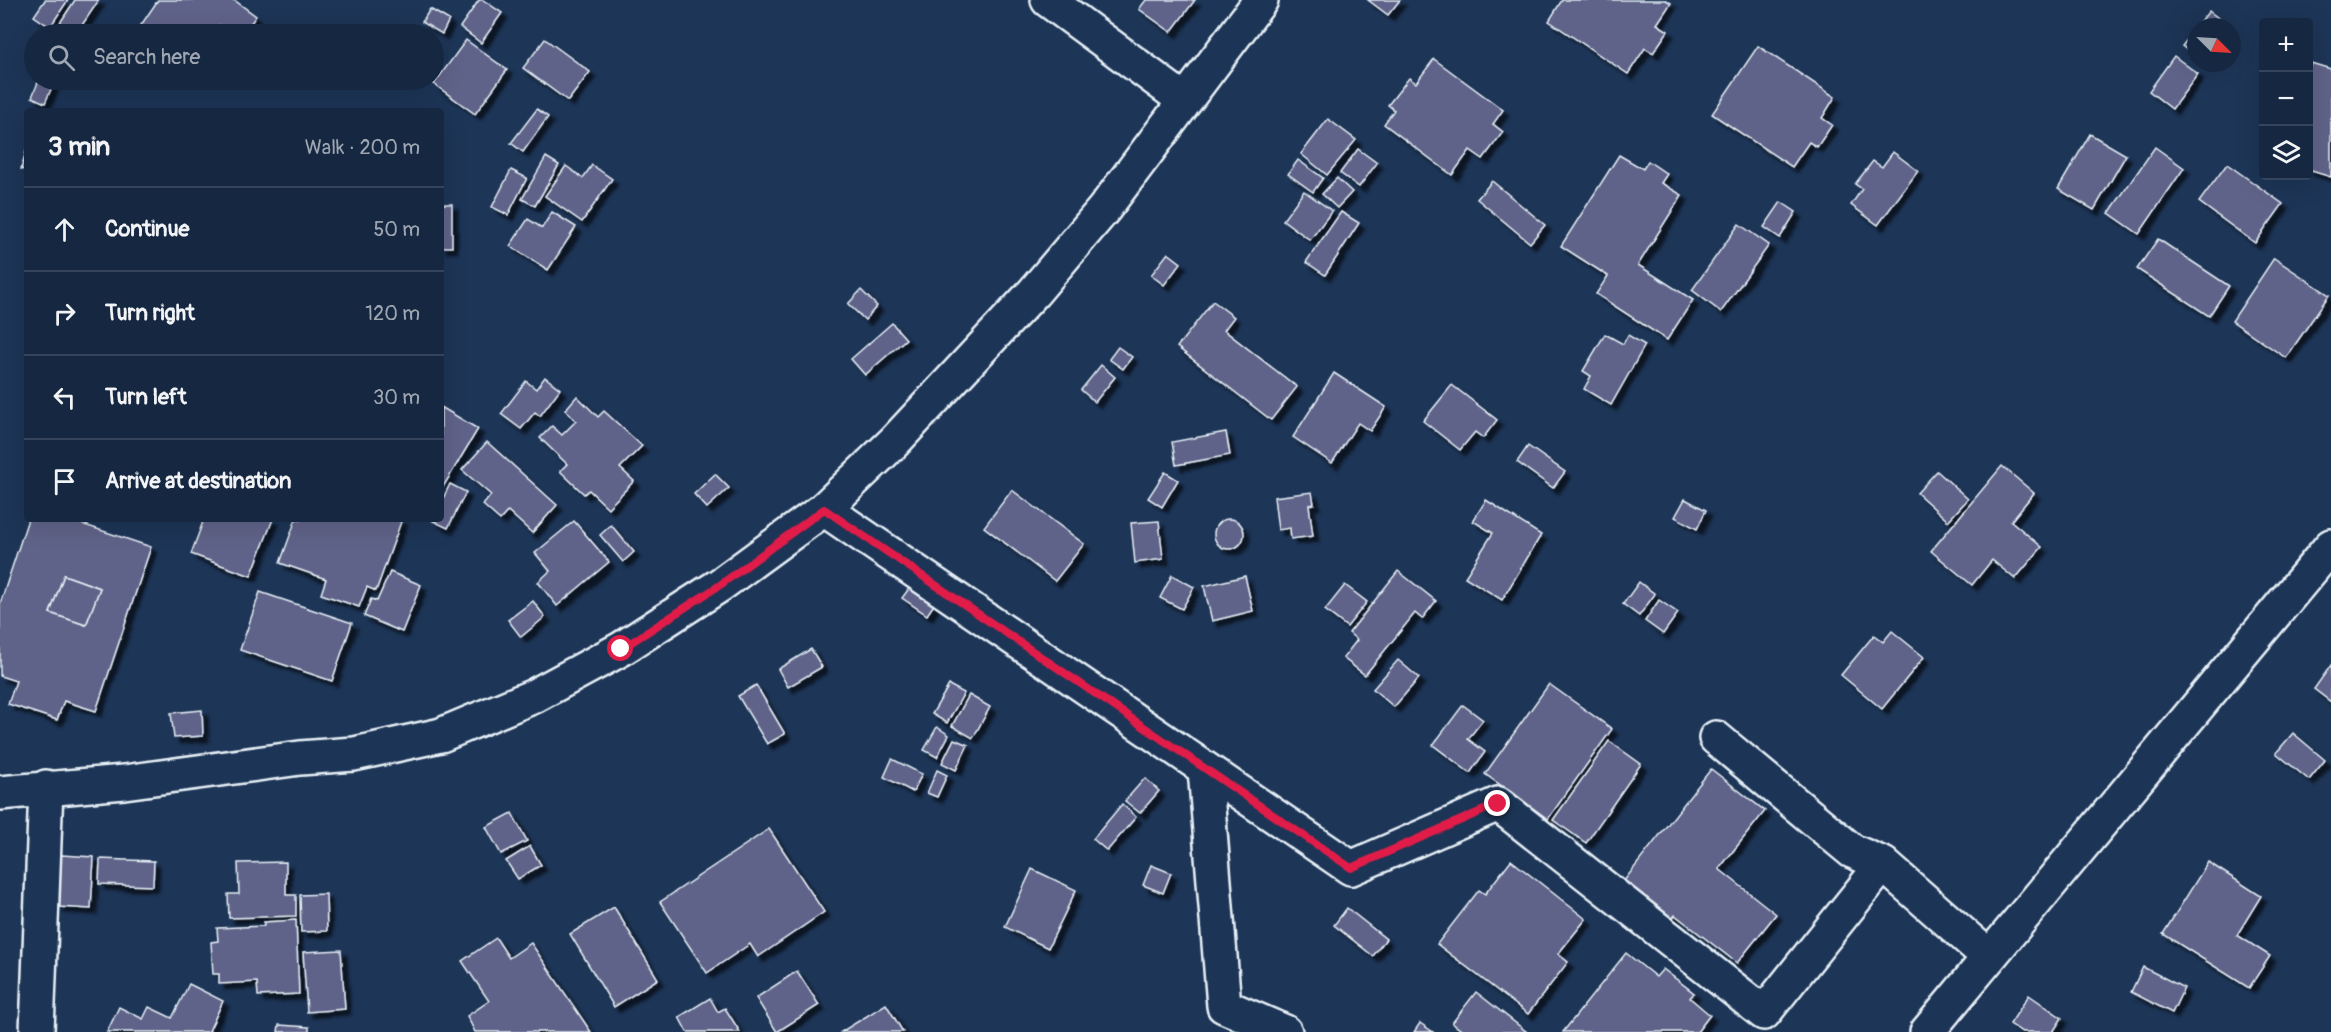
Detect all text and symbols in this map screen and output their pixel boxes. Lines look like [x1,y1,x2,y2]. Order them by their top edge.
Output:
north arrow [2187,18,2241,72]
map controls [2259,18,2313,180]
button: + [2259,18,2313,72]
search box [24,24,444,90]
icon: search [45,41,78,74]
text: Search here [93,43,200,71]
button: − [2259,72,2313,126]
button: layers [2259,126,2313,180]
text: 3 min [48,131,110,163]
text: Walk · 200 m [305,135,420,160]
icon: ahead [48,213,81,246]
text: Continue [105,215,189,243]
text: 50 m [373,217,420,242]
icon: right [48,297,81,330]
text: Turn right [105,299,195,327]
text: 120 m [365,301,420,326]
icon: left [48,381,81,414]
text: Turn left [105,383,187,411]
text: 30 m [373,385,420,410]
icon: arrive [48,465,81,498]
text: Arrive at destination [105,467,291,495]
route start [607,635,633,661]
route end [1484,790,1510,816]

